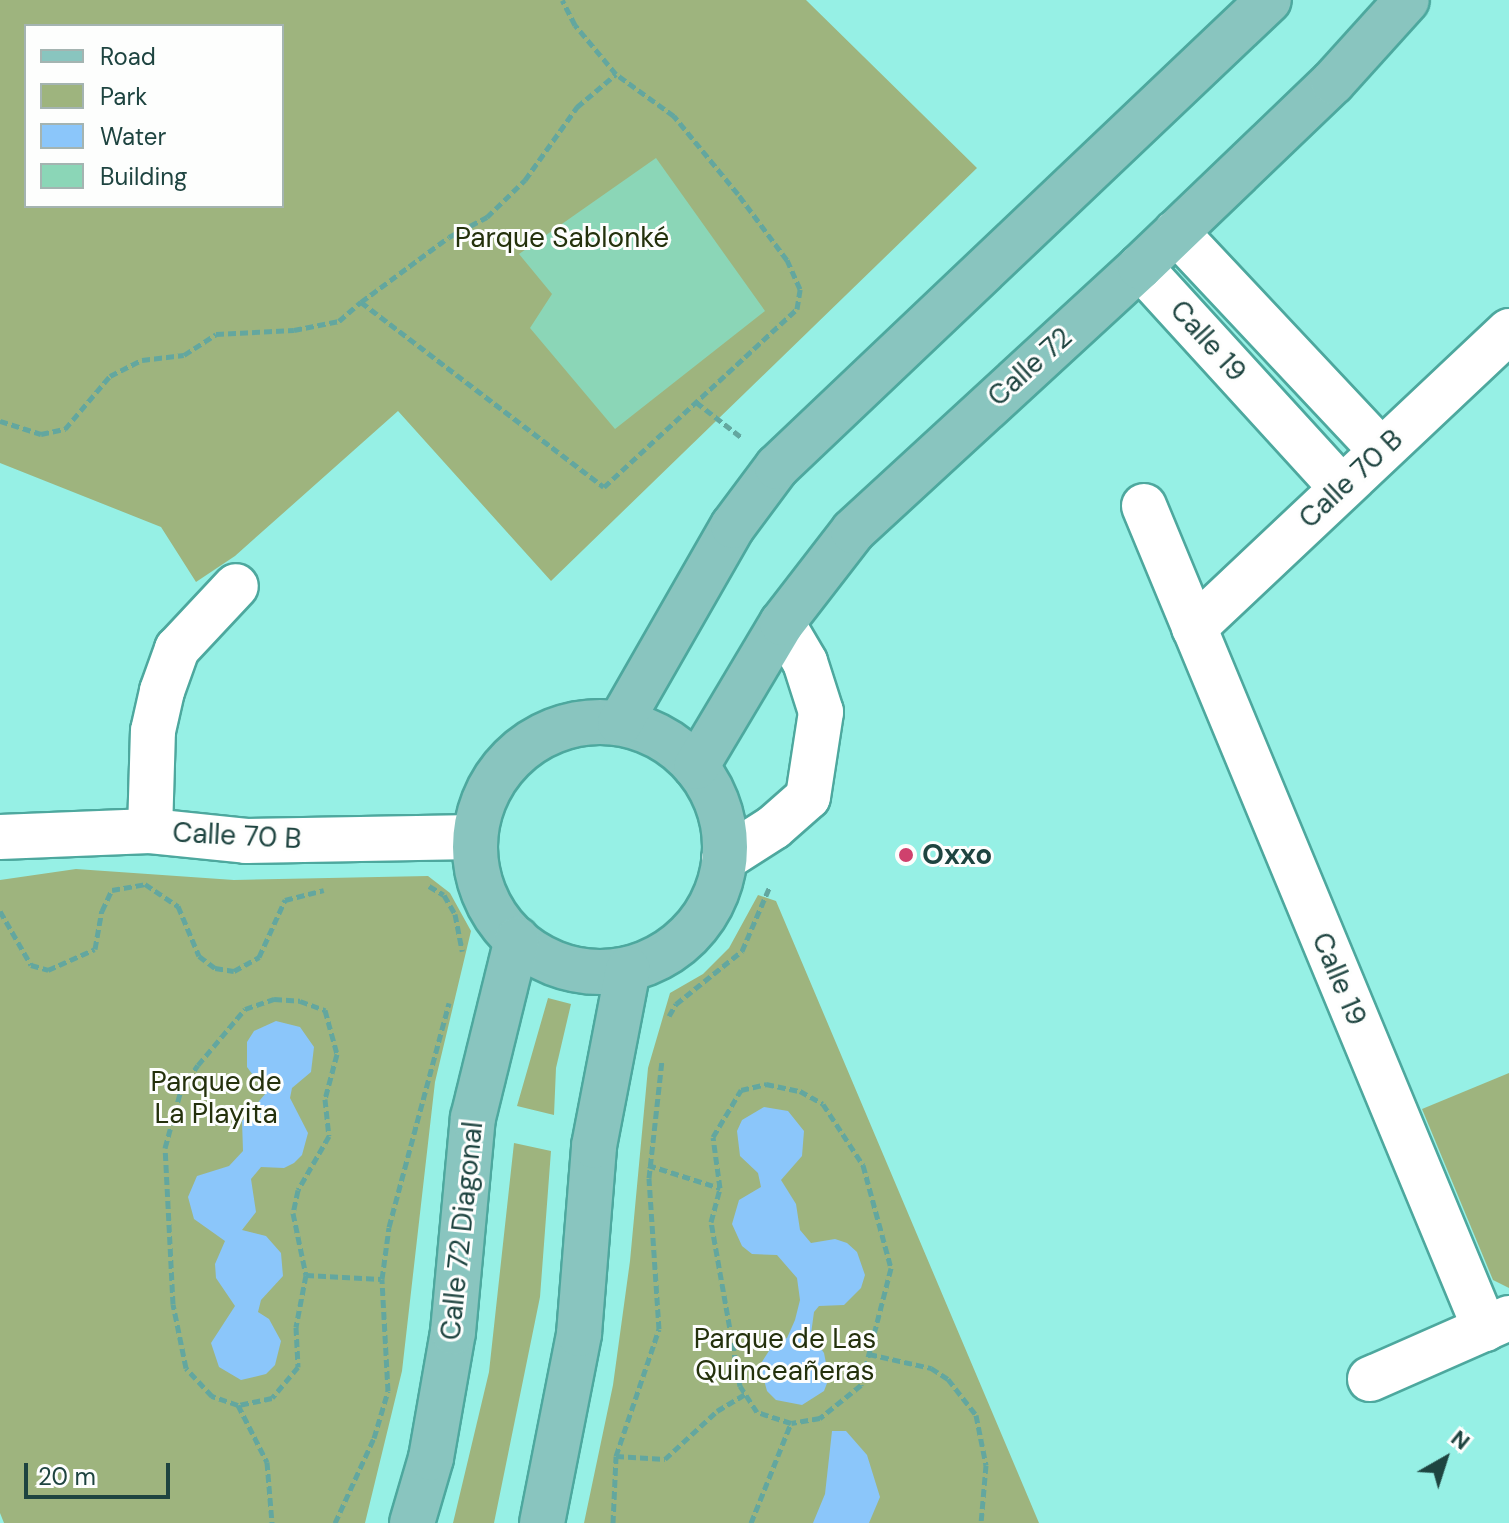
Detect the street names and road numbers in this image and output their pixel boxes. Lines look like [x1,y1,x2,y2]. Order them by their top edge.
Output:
street label: Calle 19 [1163,294,1253,388]
street label: Calle 72 [981,321,1079,413]
street label: Calle 70 B [1292,423,1410,535]
street label: Calle 70 B [172,816,302,856]
street label: Calle 19 [1304,928,1374,1030]
street label: Calle 72 Diagonal [434,1120,490,1342]

